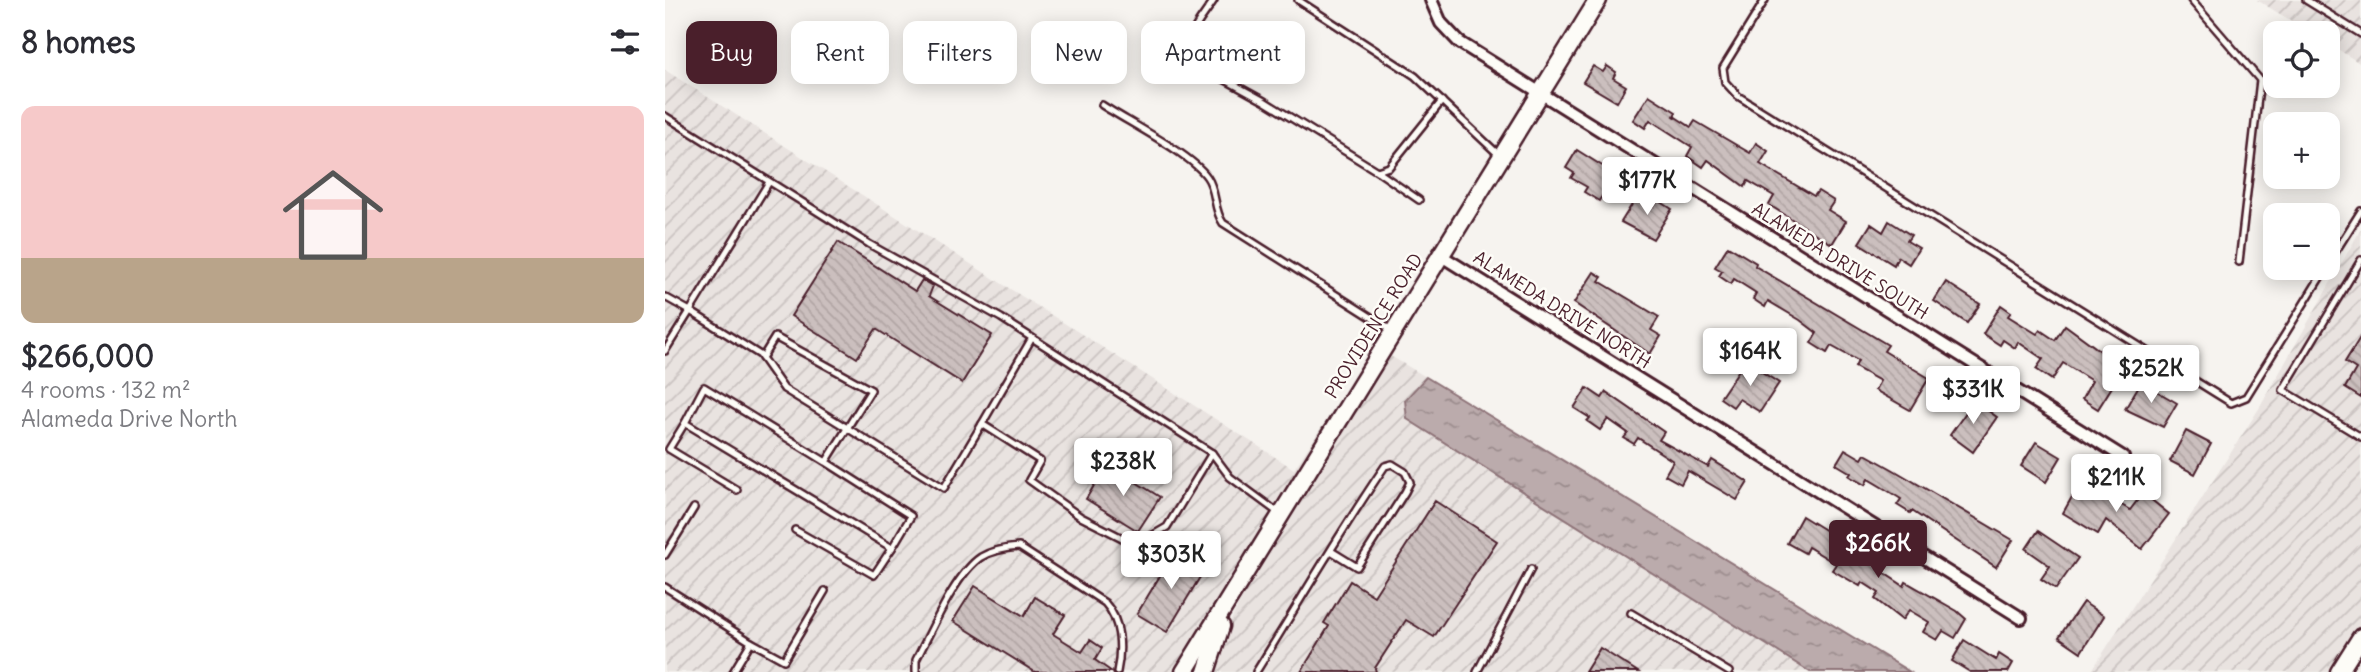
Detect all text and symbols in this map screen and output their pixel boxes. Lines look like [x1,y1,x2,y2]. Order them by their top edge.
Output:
chip: Buy [686,21,777,84]
chip: Rent [791,21,889,84]
chip: Filters [903,21,1017,84]
chip: New [1031,21,1127,84]
chip: Apartment [1141,21,1305,84]
map controls [2263,21,2340,280]
button: locate [2263,21,2340,98]
text: 8 homes [21,23,136,61]
icon: filters [606,23,644,61]
button: + [2263,112,2340,189]
icon: home [270,152,396,278]
pin: $177K [1598,158,1696,217]
text: $177K [1618,165,1676,194]
street label: ALAMEDA DRIVE SOUTH [1748,197,1933,324]
button: − [2263,203,2340,280]
street label: ALAMEDA DRIVE NORTH [1469,246,1655,374]
street label: PROVIDENCE ROAD [1320,249,1428,403]
pin: $164K [1701,328,1799,388]
text: $164K [1719,336,1781,365]
text: $266,000 [21,337,154,375]
pin: $252K [2102,346,2200,405]
text: $252K [2118,353,2184,382]
pin: $331K [1924,366,2022,426]
text: $331K [1942,374,2004,403]
text: 4 rooms · 132 m² [21,375,191,404]
text: Alameda Drive North [21,404,238,433]
pin: $238K [1074,438,1172,498]
text: $238K [1090,446,1156,475]
pin: $211K [2067,454,2165,514]
text: $211K [2087,462,2145,491]
pin: $266K [1829,520,1927,580]
text: $266K [1845,528,1911,557]
pin: $303K [1122,532,1220,591]
text: $303K [1137,539,1205,568]

